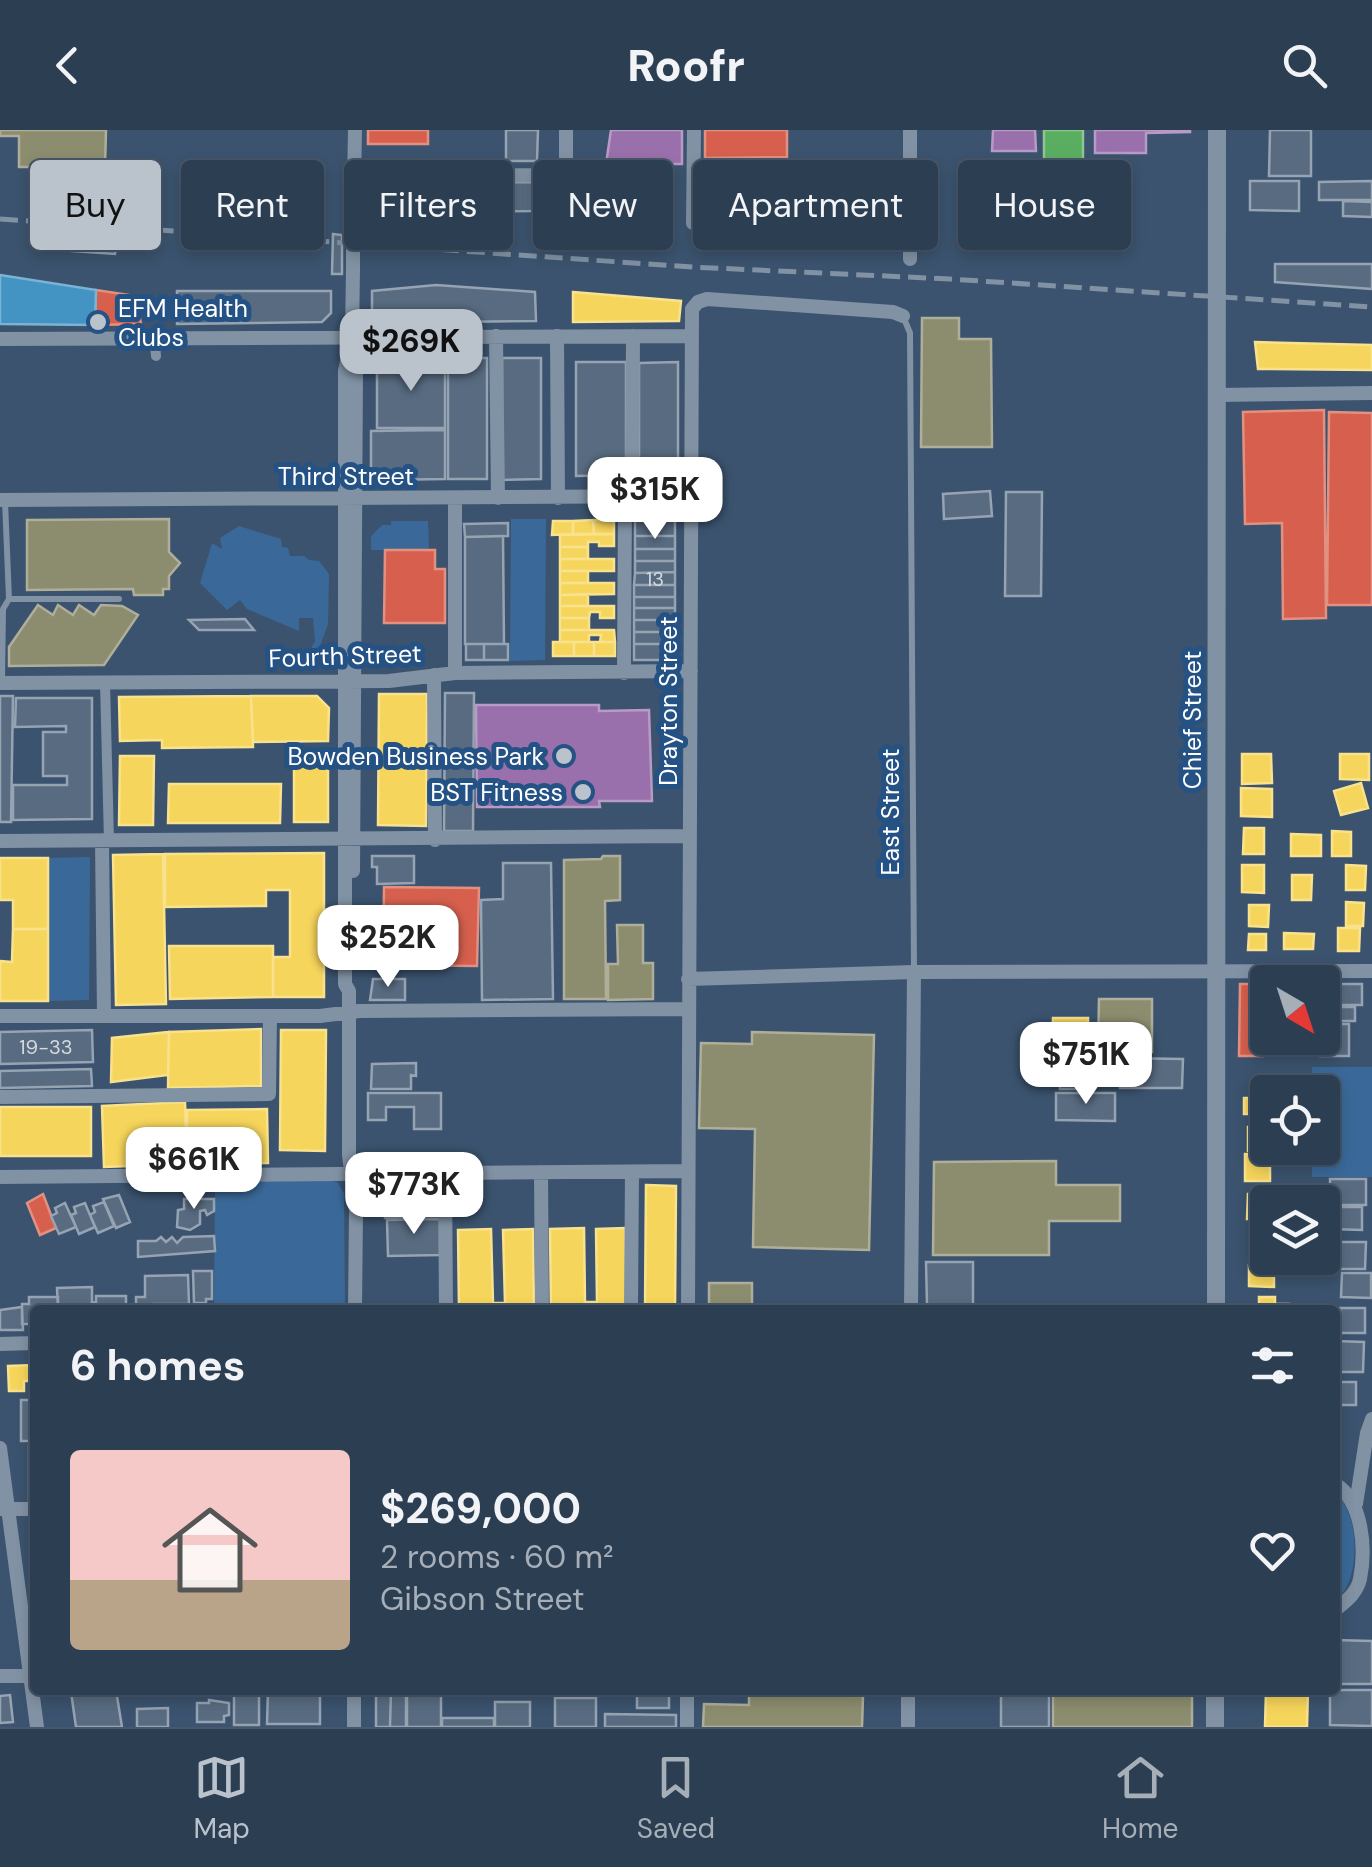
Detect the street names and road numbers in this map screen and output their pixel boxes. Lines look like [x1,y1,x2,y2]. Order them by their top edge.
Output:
street label: Third Street [278,460,414,493]
street label: Drayton Street [652,616,685,786]
street label: Fourth Street [268,637,422,675]
street label: Chief Street [1176,651,1209,789]
street label: East Street [874,748,907,876]

